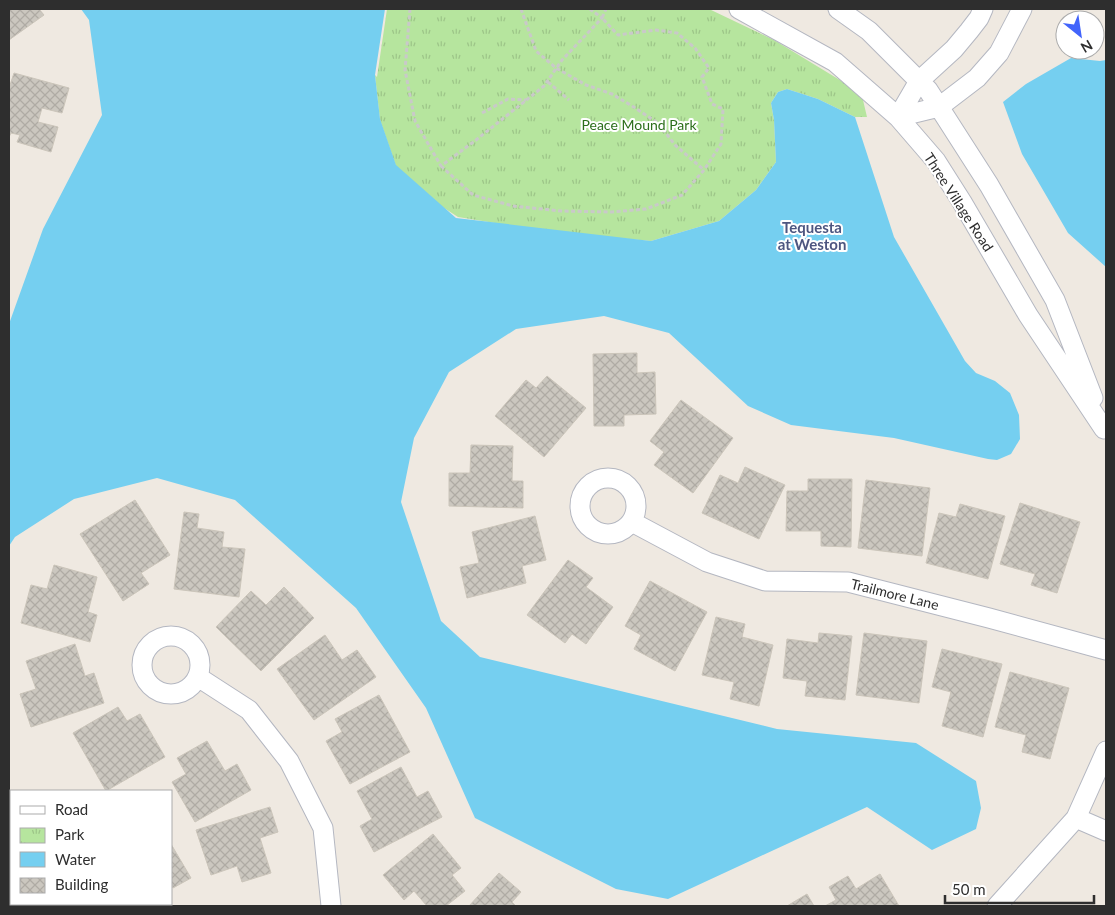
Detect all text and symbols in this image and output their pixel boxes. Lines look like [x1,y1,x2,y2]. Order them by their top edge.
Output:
north arrow [1055,10,1105,60]
text: N [1078,37,1096,57]
park label: Peace Mound Park [581,116,697,133]
street label: Three Village Road [921,149,997,255]
district label: Tequesta at Weston [778,218,846,253]
street label: Trailmore Lane [849,575,941,613]
legend [10,790,172,905]
text: Road [55,800,88,818]
text: Park [55,825,85,843]
text: Water [55,850,96,868]
scale bar [945,872,1094,904]
text: Building [55,875,108,893]
text: 50 m [952,880,986,898]

